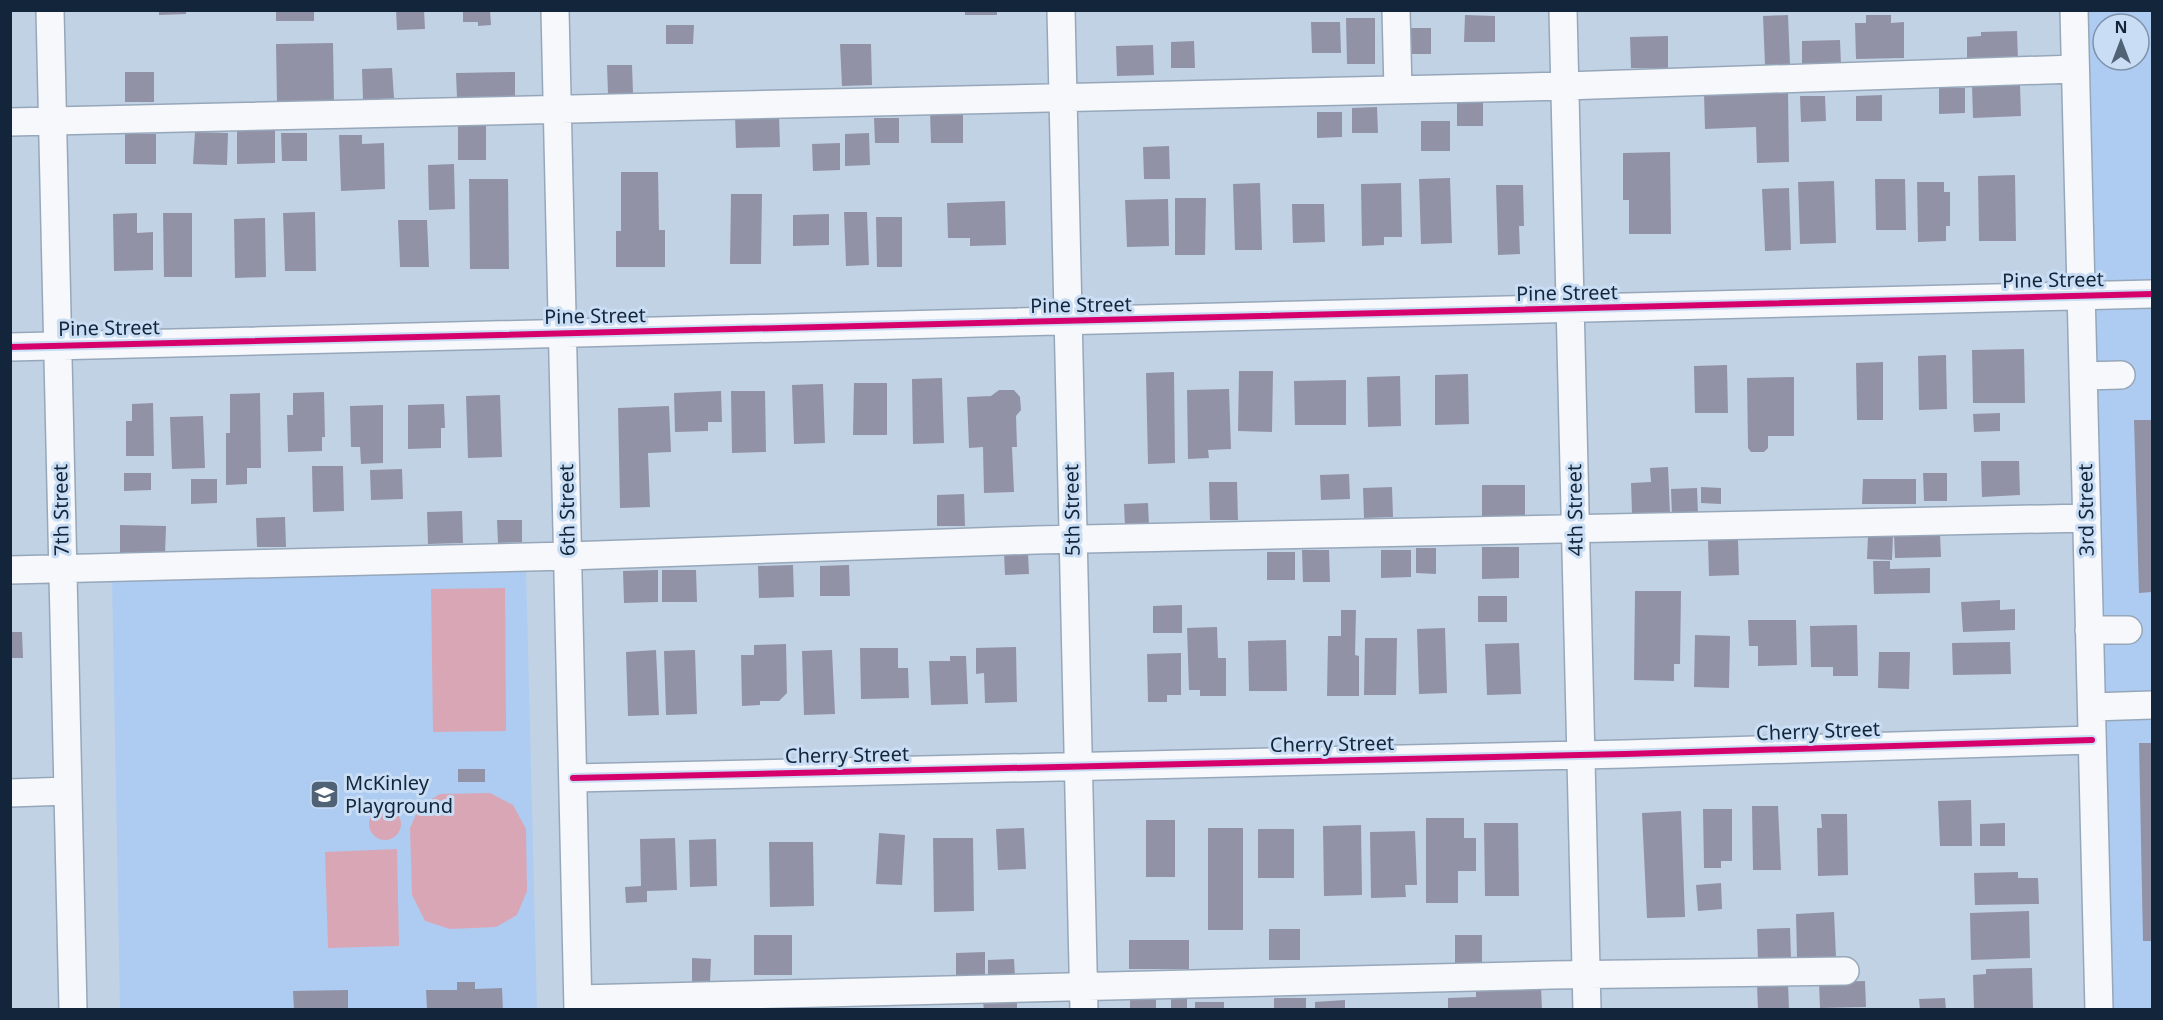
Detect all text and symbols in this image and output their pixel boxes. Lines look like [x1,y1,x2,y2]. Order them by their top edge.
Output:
north arrow [2091,12,2151,72]
text: N [2114,16,2128,38]
street label: Pine Street [2002,265,2104,294]
street label: Pine Street [1516,278,1618,307]
street label: Pine Street [1030,290,1132,319]
street label: Pine Street [544,301,646,330]
street label: Pine Street [58,313,160,342]
street label: 3rd Street [2071,463,2100,557]
street label: 7th Street [46,464,75,556]
street label: 6th Street [552,464,581,556]
street label: 5th Street [1057,464,1086,556]
street label: 4th Street [1560,464,1589,556]
street label: Cherry Street [1756,715,1880,746]
street label: Cherry Street [1270,729,1394,758]
street label: Cherry Street [785,740,909,769]
place label: McKinley Playground [345,769,453,819]
school or university icon: McKinley Playground [308,778,340,810]

